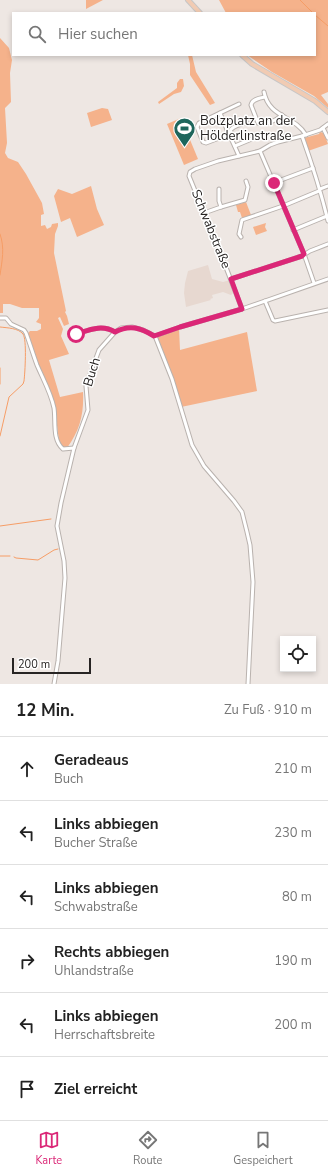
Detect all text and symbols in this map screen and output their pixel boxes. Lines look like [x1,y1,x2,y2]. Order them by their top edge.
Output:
search box [12,12,316,56]
icon: search [26,23,48,45]
text: Hier suchen [58,24,138,44]
place label: Bolzplatz an der Hölderlinstraße [200,112,295,145]
sports icon: Bolzplatz an der Hölderlinstraße [172,115,198,148]
route end [265,174,283,192]
street label: Schwabstraße [187,187,235,271]
route start [67,325,85,343]
street label: Buch [79,355,105,389]
map controls [280,636,316,672]
button: locate [280,636,316,672]
scale bar [12,656,91,675]
text: 200 m [18,657,50,672]
text: 12 Min. [16,699,74,722]
text: Zu Fuß · 910 m [224,701,312,719]
text: Geradeaus [54,750,129,770]
icon: ahead [16,758,38,780]
text: 210 m [274,760,312,778]
text: Buch [54,770,83,788]
text: Links abbiegen [54,814,158,834]
icon: left [16,822,38,844]
text: 230 m [274,824,312,842]
text: Bucher Straße [54,834,137,852]
text: Links abbiegen [54,878,158,898]
icon: left [16,886,38,908]
text: 80 m [282,888,312,906]
text: Schwabstraße [54,898,138,916]
text: Rechts abbiegen [54,942,169,962]
icon: right [16,950,38,972]
text: 190 m [274,952,312,970]
text: Uhlandstraße [54,962,134,980]
text: Links abbiegen [54,1006,158,1026]
icon: left [16,1014,38,1036]
text: 200 m [274,1016,312,1034]
text: Herrschaftsbreite [54,1026,155,1044]
icon: arrive [16,1078,38,1100]
text: Ziel erreicht [54,1079,137,1099]
tab: Karte [36,1129,62,1168]
tab: Route [133,1129,162,1168]
tab: Gespeichert [233,1129,292,1168]

